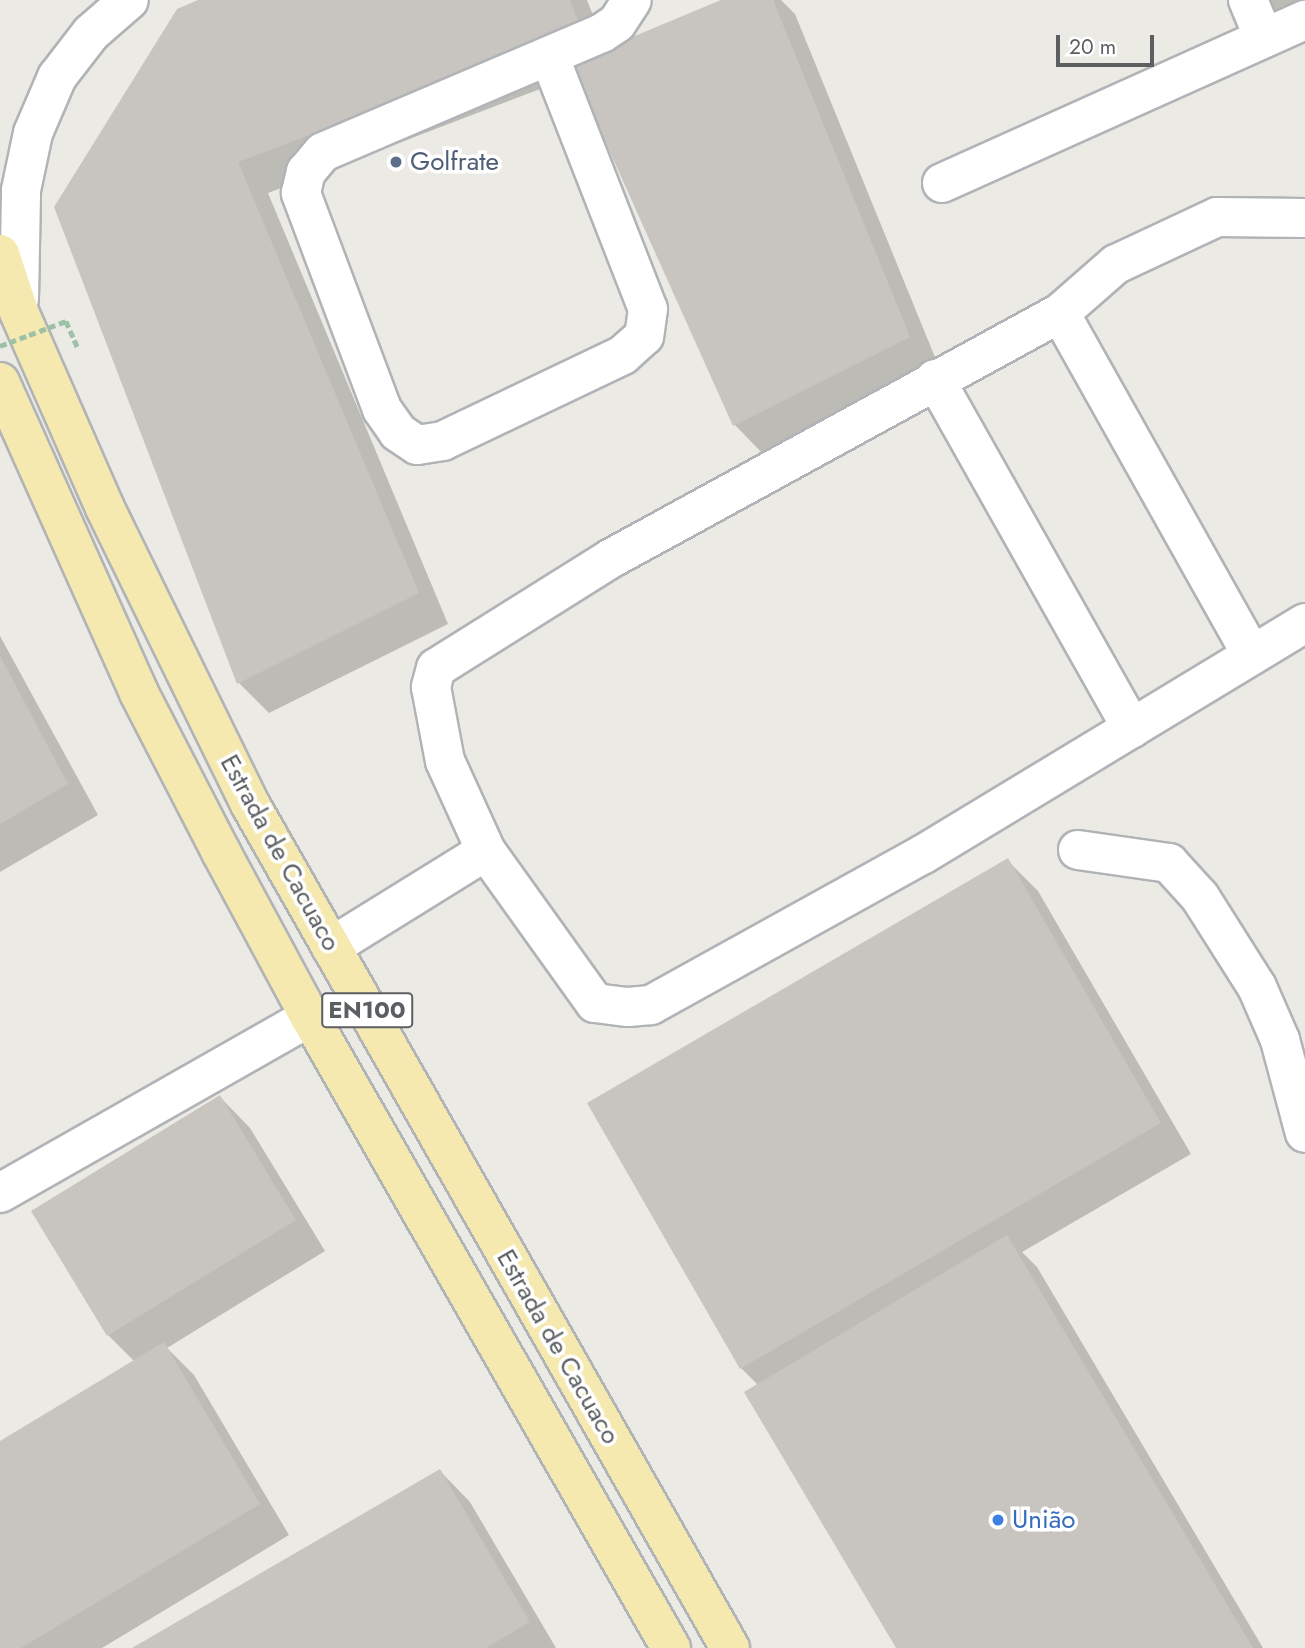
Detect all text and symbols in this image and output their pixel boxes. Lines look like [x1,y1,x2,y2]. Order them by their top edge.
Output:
scale bar [1060,21,1158,65]
text: 20 m [1069,32,1116,62]
place label: Golfrate [410,146,499,178]
marker: Golfrate [388,154,404,170]
street label: Estrada de Cacuaco [213,750,347,956]
road number: EN100 [320,990,414,1030]
street label: Estrada de Cacuaco [490,1244,626,1450]
place label: União [1012,1504,1075,1536]
marker: União [990,1512,1006,1528]

